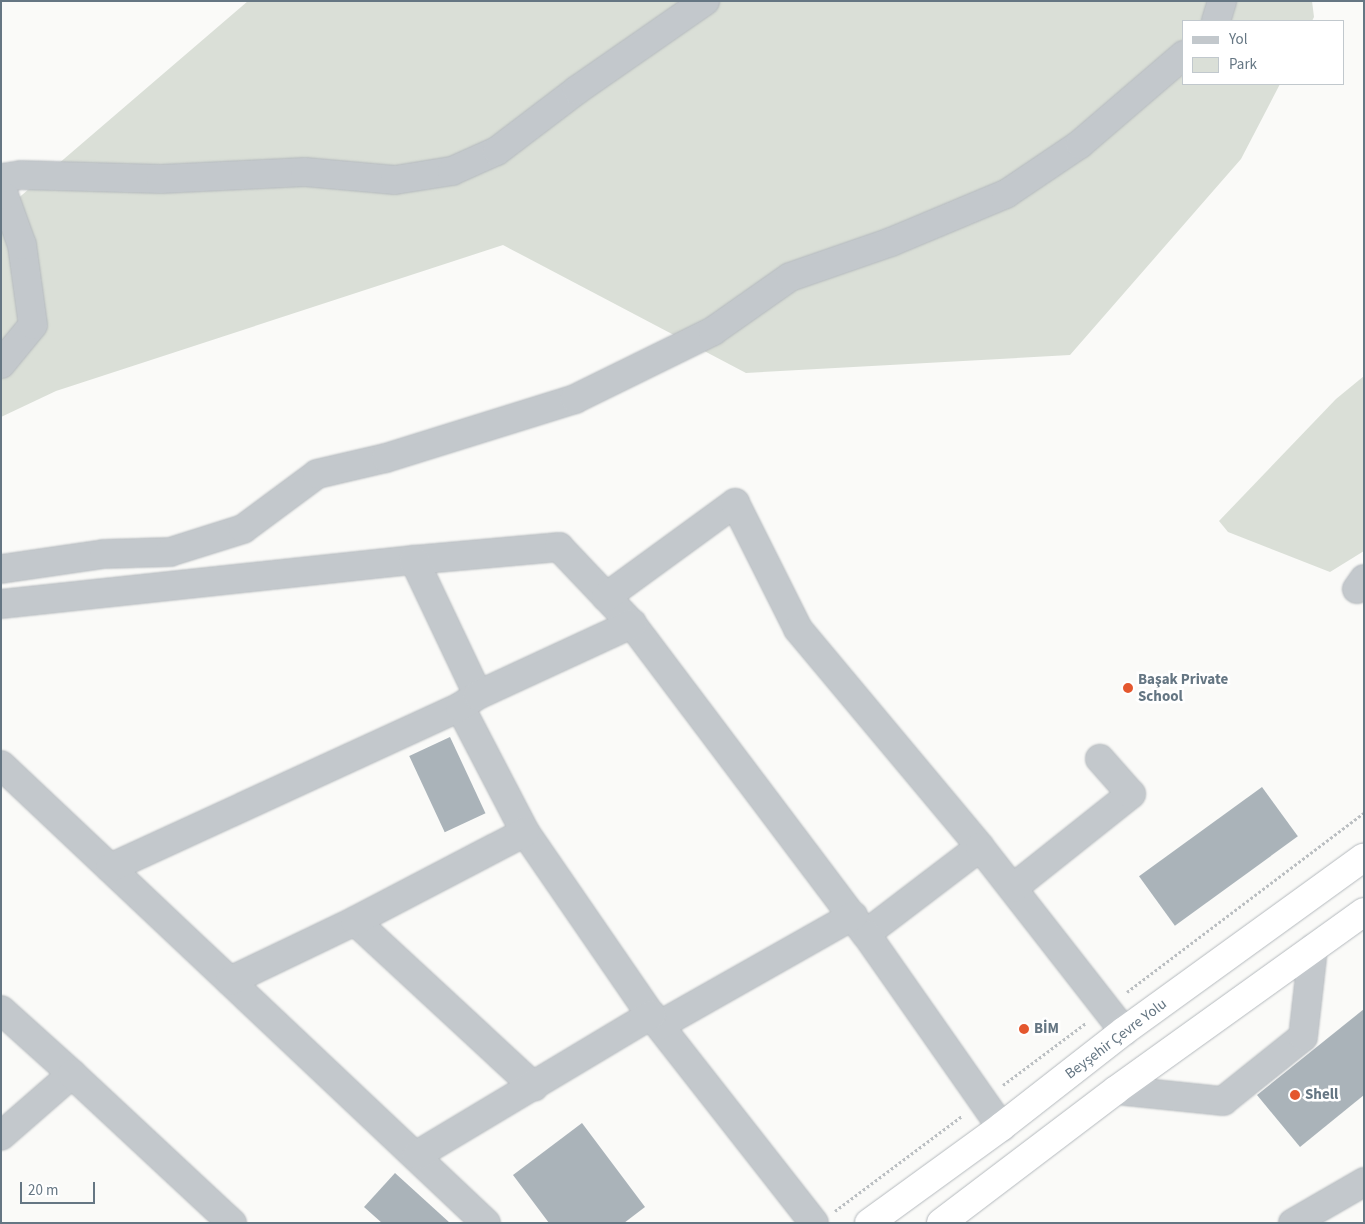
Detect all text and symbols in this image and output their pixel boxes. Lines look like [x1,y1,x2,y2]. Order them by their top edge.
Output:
legend [1182,20,1345,85]
text: Yol [1229,29,1247,50]
text: Park [1229,54,1257,75]
place label: Başak Private School [1138,670,1228,705]
marker: Başak Private School [1122,682,1134,694]
street label: Beyşehir Çevre Yolu [1062,995,1170,1083]
place label: BİM [1034,1020,1059,1038]
marker: BİM [1018,1023,1030,1035]
place label: Shell [1305,1086,1338,1104]
marker: Shell [1289,1089,1301,1101]
scale bar [22,1172,98,1204]
text: 20 m [28,1180,58,1201]

